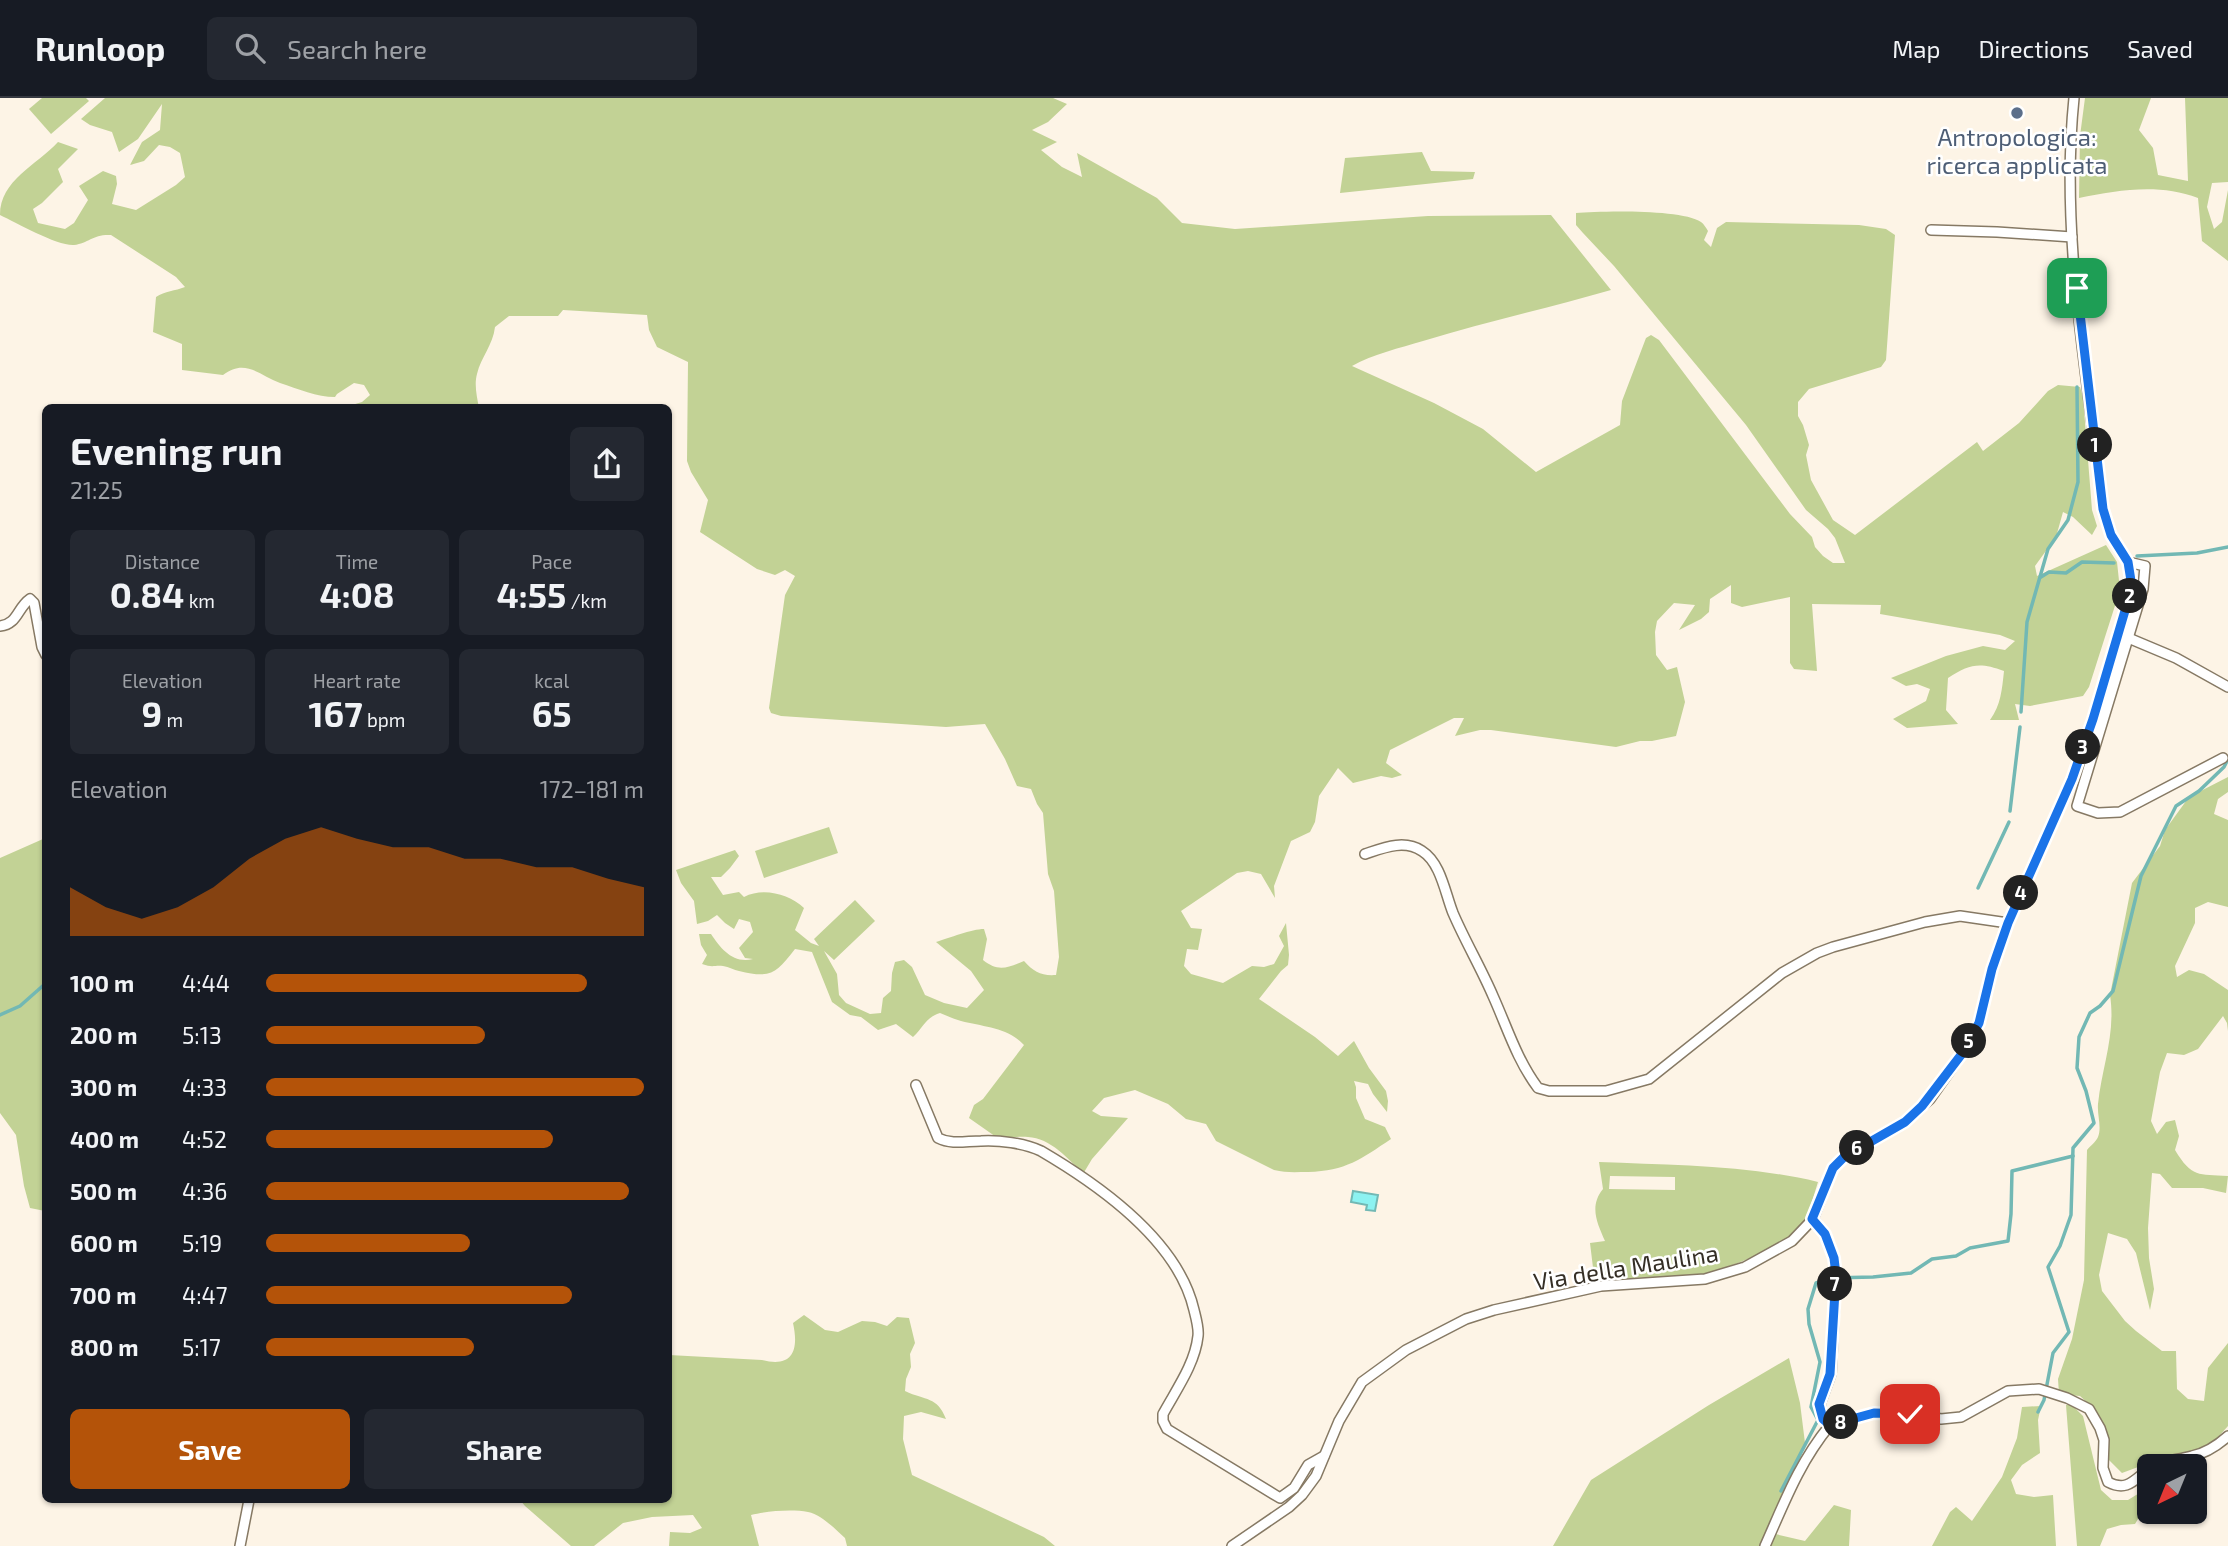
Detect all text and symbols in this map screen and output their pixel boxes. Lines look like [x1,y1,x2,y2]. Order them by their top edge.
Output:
search box [207,17,697,80]
text: Runloop [35,28,165,68]
icon: search [231,29,269,67]
text: Search here [287,33,427,64]
text: Map [1892,34,1940,63]
text: Directions [1978,34,2089,63]
text: Saved [2127,34,2193,63]
marker: Antropologica: ricerca applicata [2009,105,2025,121]
place label: Antropologica: ricerca applicata [1927,122,2107,179]
pin [2047,258,2107,318]
icon: arrive [2058,269,2096,307]
text: Evening run [70,427,283,473]
button: share [570,427,644,501]
pin: 1 [2078,428,2112,462]
text: 1 [2090,433,2099,456]
text: 21:25 [70,476,123,504]
text: Distance [125,550,200,573]
text: Time [336,550,378,573]
text: Pace [531,550,572,573]
text: 0.84 [110,573,184,615]
text: 4:08 [319,573,395,615]
text: 4:55 [497,573,566,615]
pin: 2 [2112,578,2148,614]
text: 2 [2124,584,2135,607]
text: km [184,589,215,612]
text: /km [566,589,607,612]
text: Elevation [122,669,203,692]
text: Heart rate [313,669,401,692]
text: kcal [534,669,569,692]
text: 9 [142,692,162,734]
text: 167 [308,692,363,734]
text: 65 [532,692,572,734]
text: m [162,708,183,731]
text: bpm [363,708,405,731]
pin: 3 [2066,730,2100,764]
text: 3 [2077,735,2088,758]
text: Elevation [70,775,168,803]
text: 172–181 m [540,775,644,803]
pin: 4 [2004,876,2038,910]
text: 4 [2014,881,2027,904]
text: 100 m [70,969,134,997]
text: 4:44 [182,969,230,997]
text: 200 m [70,1021,138,1049]
text: 5:13 [182,1021,222,1049]
pin: 5 [1952,1024,1986,1058]
text: 5 [1963,1029,1974,1052]
text: 300 m [70,1073,137,1101]
text: 4:33 [182,1073,227,1101]
text: 400 m [70,1125,139,1153]
text: 4:52 [182,1125,227,1153]
pin: 6 [1840,1130,1874,1166]
text: 6 [1851,1136,1862,1159]
text: 500 m [70,1177,137,1205]
text: 4:36 [182,1177,228,1205]
text: 600 m [70,1229,138,1257]
text: 5:19 [182,1229,222,1257]
street label: Via della Maulina [1531,1238,1720,1295]
pin: 7 [1818,1266,1853,1302]
text: 7 [1829,1272,1840,1295]
text: 700 m [70,1281,136,1309]
text: 4:47 [182,1281,228,1309]
text: 800 m [70,1333,139,1361]
text: 5:17 [182,1333,221,1361]
pin [1880,1384,1940,1444]
icon: check [1891,1395,1929,1433]
pin: 8 [1824,1404,1858,1440]
button: Save [70,1409,350,1489]
button: Share [364,1409,644,1489]
text: 8 [1835,1410,1846,1433]
north arrow [2137,1454,2207,1524]
map controls [2137,1454,2207,1524]

